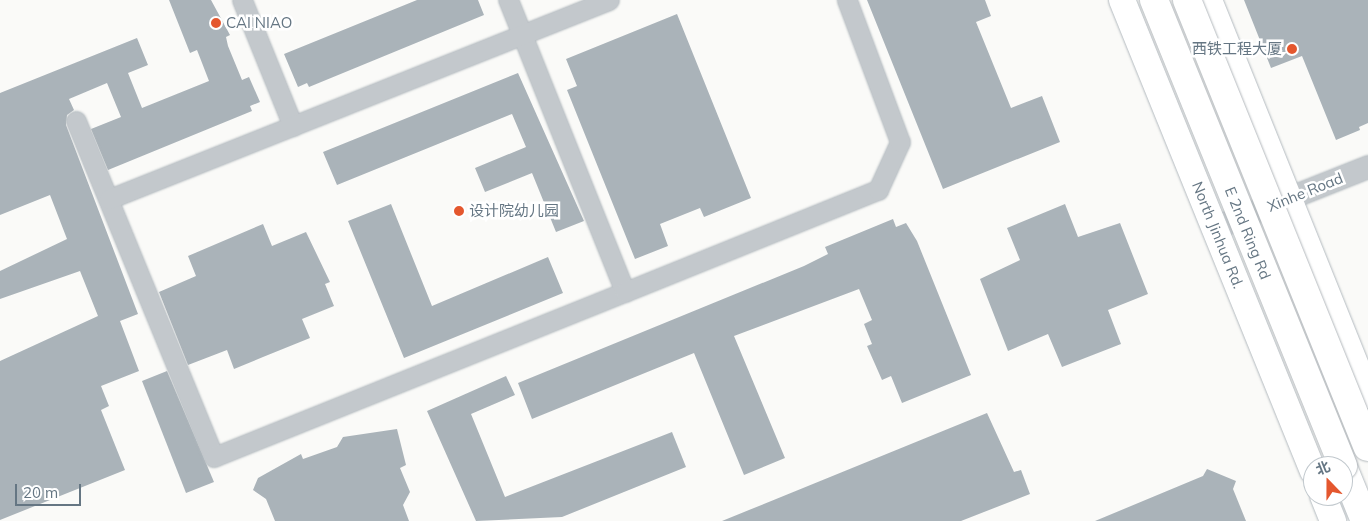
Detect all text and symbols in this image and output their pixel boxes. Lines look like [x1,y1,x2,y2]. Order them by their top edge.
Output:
place label: CAI NIAO [226,14,292,32]
marker: CAI NIAO [210,17,222,29]
place label: 西铁工程大厦 [1192,40,1282,58]
marker: 西铁工程大厦 [1286,43,1298,55]
street label: Xinhe Road [1265,169,1345,215]
street label: North Jinhua Rd. [1188,179,1248,291]
street label: E 2nd Ring Rd [1221,184,1275,282]
place label: 设计院幼儿园 [469,202,559,220]
marker: 设计院幼儿园 [453,205,465,217]
north arrow [1303,456,1353,506]
text: 北 [1313,457,1333,479]
scale bar [18,474,84,506]
text: 20 m [23,483,58,502]

